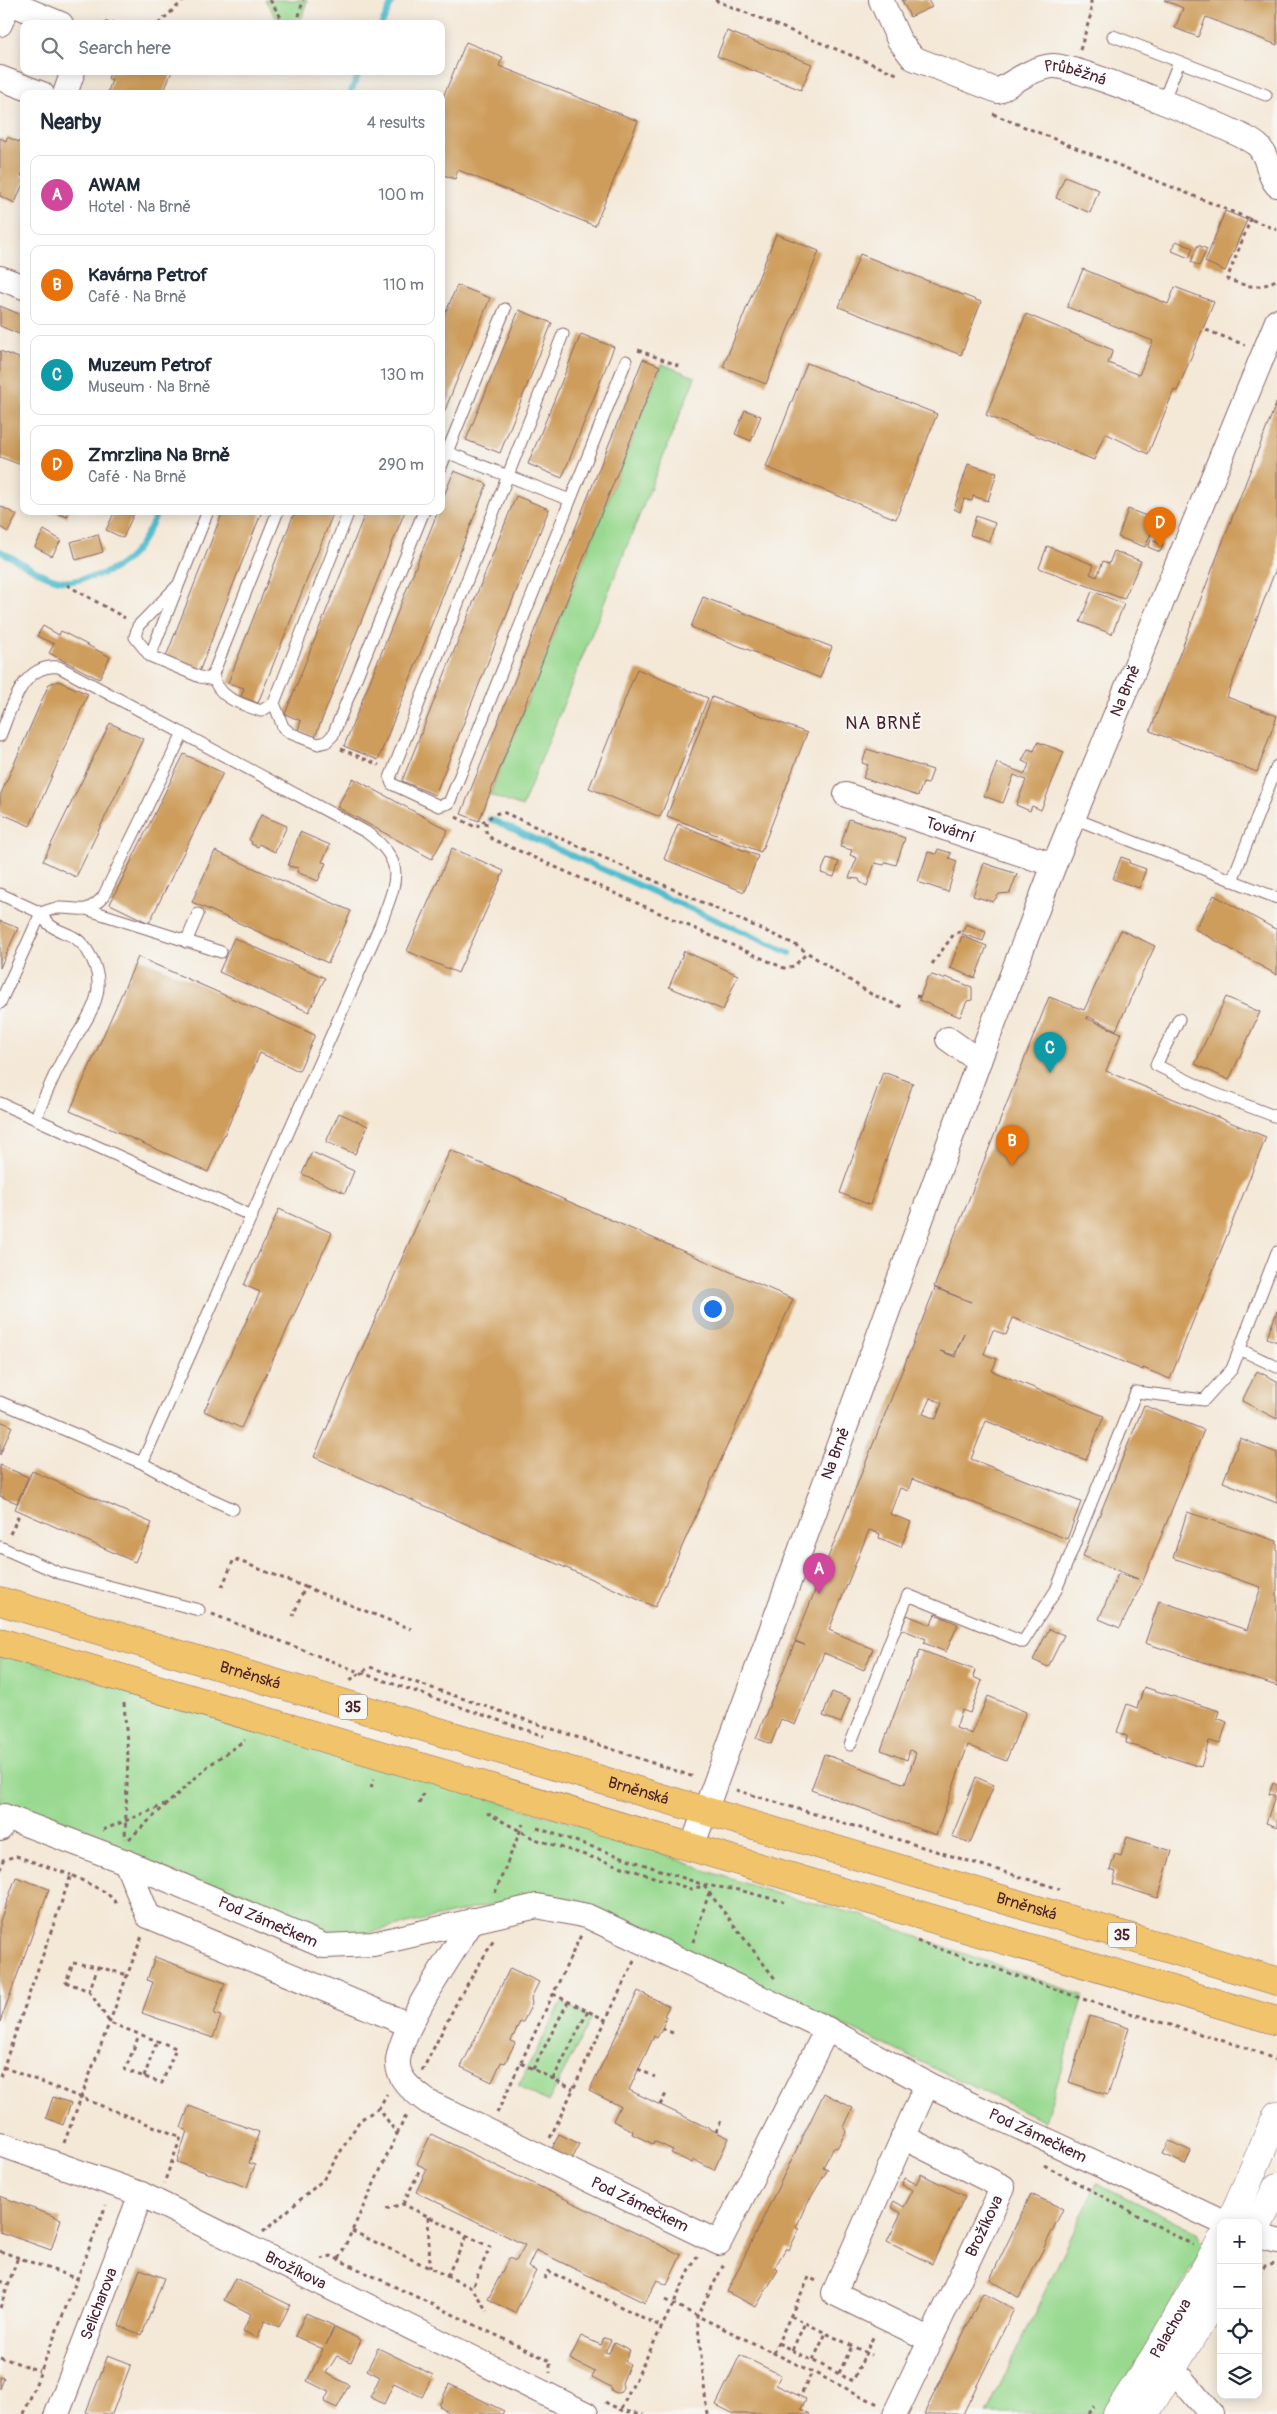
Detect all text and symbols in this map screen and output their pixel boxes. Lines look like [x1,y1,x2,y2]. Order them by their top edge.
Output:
search box [20,20,445,75]
icon: search [38,34,66,62]
text: Search here [78,36,171,60]
street label: Průběžná [1043,56,1109,90]
text: Nearby [40,109,101,136]
text: 4 results [367,113,425,133]
text: AWAM [88,173,140,197]
text: A [52,185,62,205]
text: 100 m [378,185,424,205]
text: Hotel · Na Brně [88,197,191,217]
text: Kavárna Petrof [88,263,208,287]
text: B [52,275,62,295]
text: 110 m [383,275,424,295]
text: Café · Na Brně [88,287,187,307]
text: Muzeum Petrof [88,353,212,377]
text: C [52,365,62,385]
text: 130 m [380,365,424,385]
text: Museum · Na Brně [88,377,211,397]
text: Zmrzlina Na Brně [88,443,230,467]
text: D [52,455,62,475]
text: 290 m [378,455,424,475]
text: Café · Na Brně [88,467,187,487]
pin: D [1144,507,1176,548]
street label: Na Brně [1106,662,1145,720]
district label: NA BRNĚ [845,712,923,735]
street label: Tovární [923,813,977,848]
pin: C [1034,1032,1066,1073]
pin: B [996,1125,1028,1166]
your location [700,1296,726,1322]
street label: Na Brně [817,1425,854,1482]
pin: A [803,1553,835,1594]
street label: Brněnská [217,1657,283,1694]
road number: 35 [339,1694,367,1720]
street label: Brněnská [606,1772,671,1809]
street label: Brněnská [994,1888,1059,1925]
street label: Pod Zámečkem [215,1892,321,1952]
road number: 35 [1108,1922,1136,1948]
street label: Pod Zámečkem [985,2104,1090,2167]
street label: Pod Zámečkem [587,2172,692,2237]
street label: Brožíkova [961,2192,1008,2260]
map controls [1217,2219,1262,2399]
button: + [1217,2219,1262,2264]
street label: Brožíkova [262,2247,329,2294]
button: − [1217,2264,1262,2309]
street label: Selicharova [76,2265,122,2343]
street label: Palachova [1146,2295,1196,2362]
button: locate [1217,2309,1262,2354]
button: layers [1217,2354,1262,2399]

